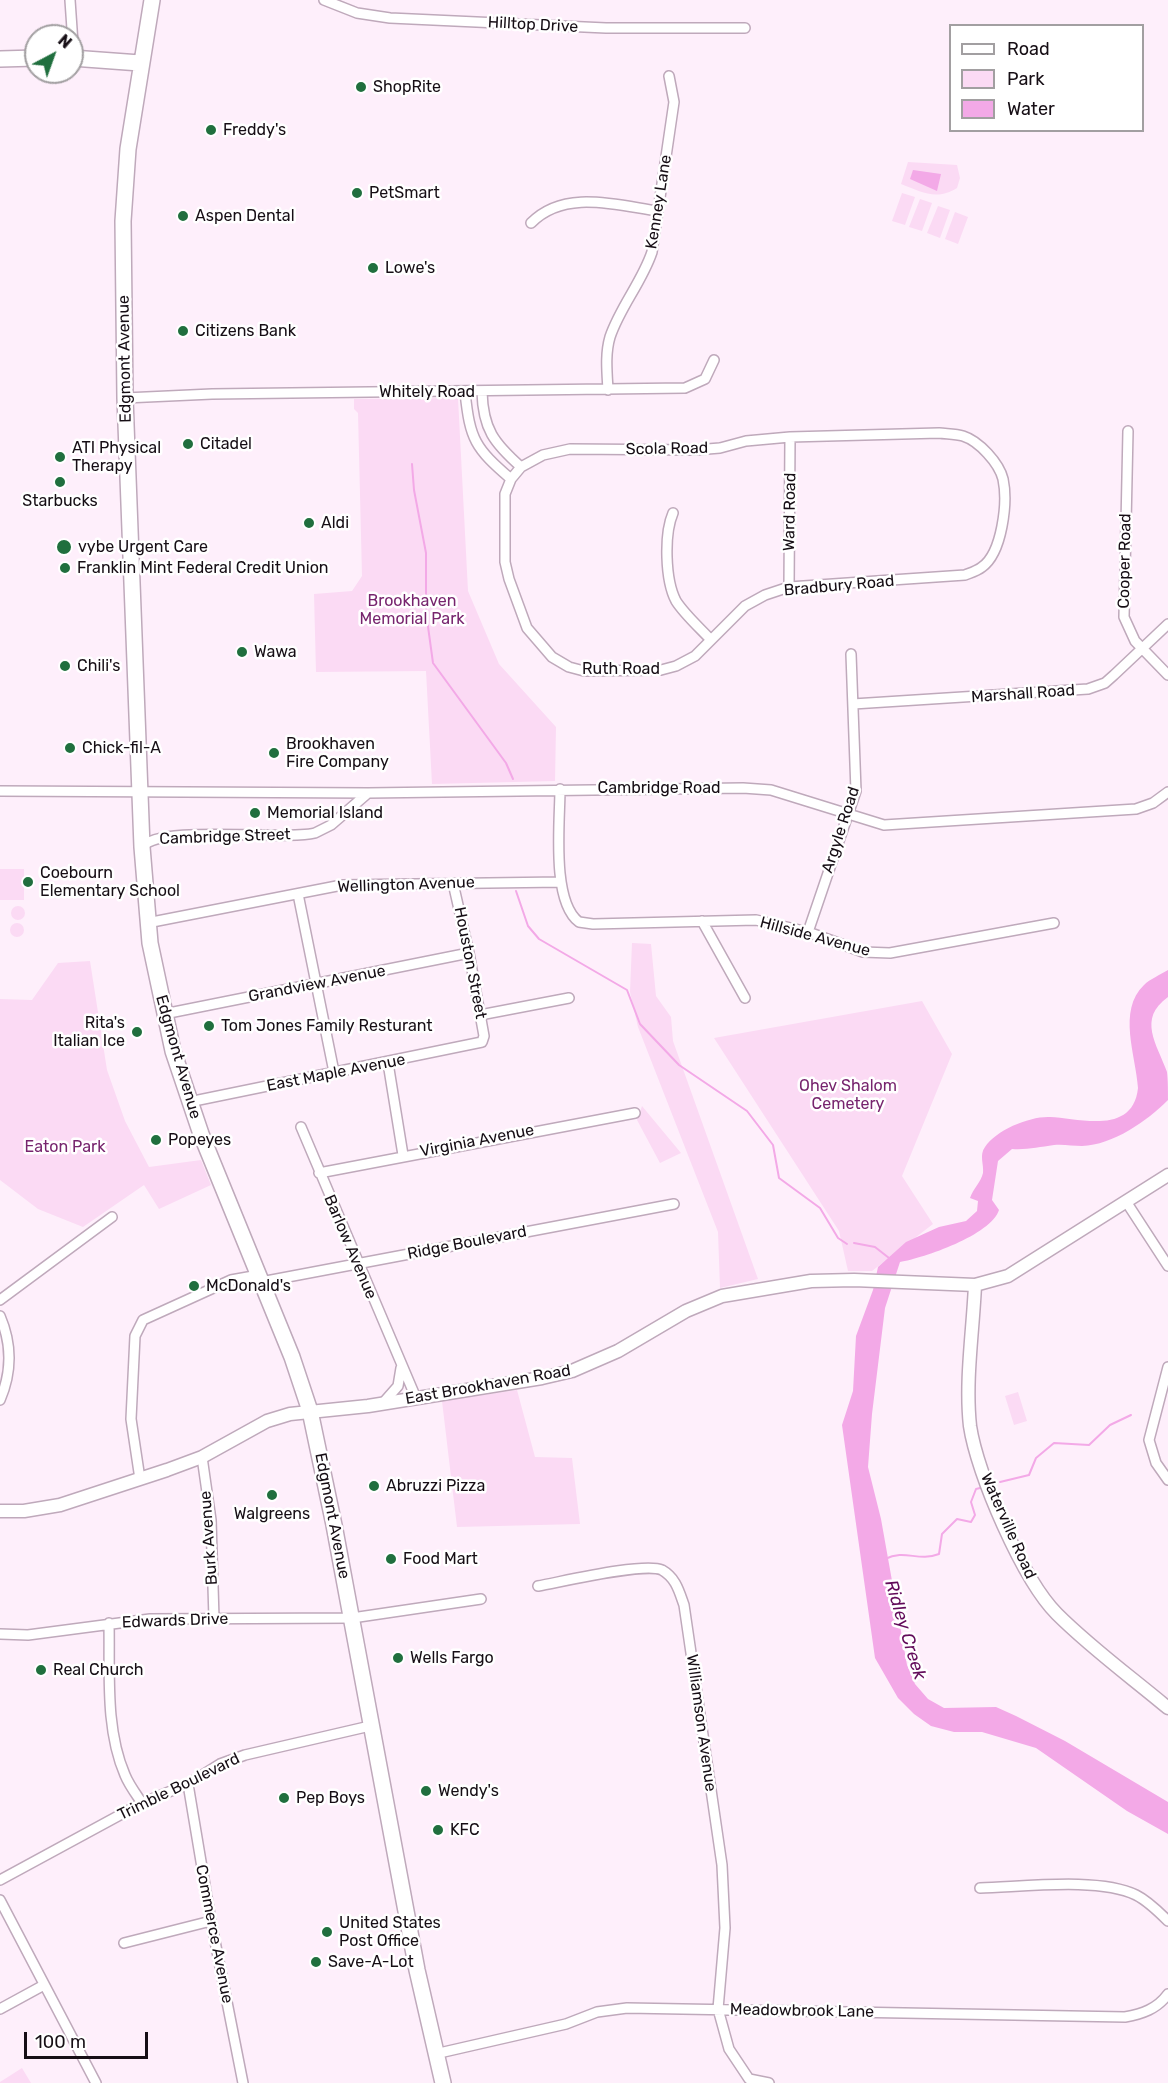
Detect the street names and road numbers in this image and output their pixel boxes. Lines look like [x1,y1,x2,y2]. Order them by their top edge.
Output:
street label: Hilltop Drive [487,13,579,37]
street label: Kenney Lane [642,153,676,251]
street label: Edgmont Avenue [114,295,136,423]
street label: Whitely Road [379,382,475,402]
street label: Scola Road [626,439,708,459]
street label: Ward Road [780,473,800,551]
street label: Cooper Road [1115,513,1135,609]
street label: Bradbury Road [783,572,895,600]
street label: Ruth Road [582,659,660,679]
street label: Marshall Road [970,681,1076,707]
street label: Cambridge Road [597,778,721,798]
street label: Argyle Road [818,784,864,876]
street label: Cambridge Street [159,825,291,849]
street label: Wellington Avenue [337,873,475,897]
street label: Houston Street [450,905,490,1021]
street label: Hillside Avenue [758,913,872,961]
street label: Grandview Avenue [247,961,387,1007]
street label: Edgmont Avenue [151,993,205,1121]
street label: East Maple Avenue [265,1050,407,1096]
street label: Virginia Avenue [418,1121,536,1161]
street label: Barlow Avenue [319,1192,381,1302]
street label: Ridge Boulevard [406,1222,528,1264]
street label: East Brookhaven Road [404,1361,572,1409]
street label: Edgmont Avenue [310,1451,354,1581]
street label: Waterville Road [976,1470,1040,1582]
street label: Burk Avenue [196,1490,222,1586]
street label: Edwards Drive [121,1610,229,1632]
street label: Williamson Avenue [682,1653,720,1793]
street label: Trimble Boulevard [115,1749,243,1825]
street label: Commerce Avenue [191,1863,237,2005]
street label: Meadowbrook Lane [730,2000,874,2022]

